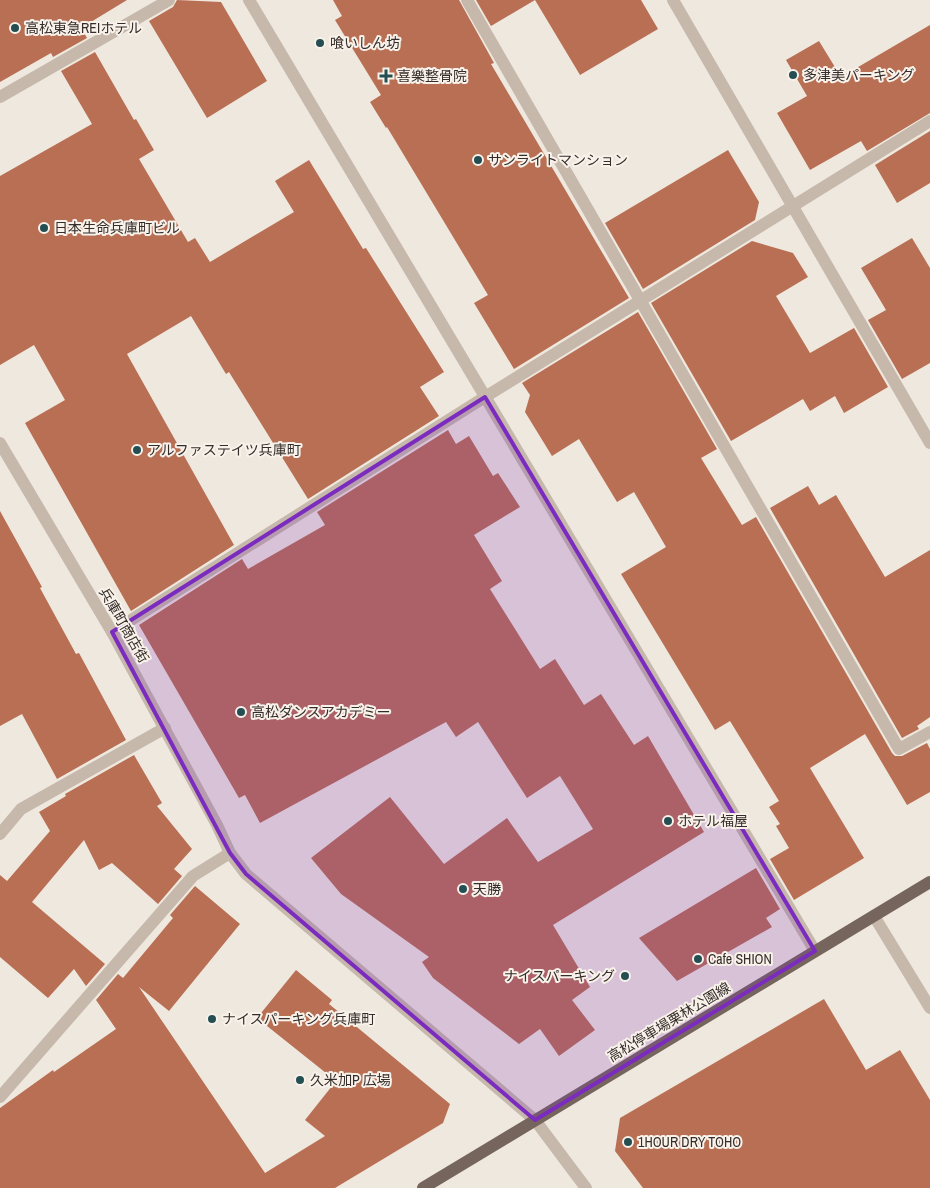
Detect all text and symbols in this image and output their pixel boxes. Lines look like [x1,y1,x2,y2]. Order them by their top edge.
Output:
place label: 高松東急REIホテル [25,19,142,37]
marker: 高松東急REIホテル [9,22,21,34]
place label: 喰いしん坊 [330,34,400,52]
marker: 喰いしん坊 [314,37,326,49]
place label: 多津美パーキング [803,66,915,84]
place label: 喜樂整骨院 [397,67,467,85]
marker: 喜樂整骨院 [379,69,393,83]
marker: 多津美パーキング [787,69,799,81]
place label: サンライトマンション [488,151,628,169]
marker: サンライトマンション [472,154,484,166]
place label: 日本生命兵庫町ビル [54,219,180,237]
marker: 日本生命兵庫町ビル [38,222,50,234]
place label: アルファステイツ兵庫町 [147,441,301,459]
marker: アルファステイツ兵庫町 [131,444,143,456]
street label: 兵庫町商店街 [95,584,153,666]
place label: 高松ダンスアカデミー [251,703,391,721]
marker: 高松ダンスアカデミー [235,706,247,718]
place label: ホテル福屋 [678,812,748,830]
marker: ホテル福屋 [662,815,674,827]
place label: 天勝 [473,880,502,898]
marker: 天勝 [457,883,469,895]
place label: Cafe SHION [708,950,772,968]
marker: Cafe SHION [692,953,704,965]
place label: ナイスパーキング [504,967,615,985]
marker: ナイスパーキング [619,970,631,982]
street label: 高松停車場栗林公園線 [604,978,734,1066]
place label: ナイスパーキング兵庫町 [222,1010,375,1028]
marker: ナイスパーキング兵庫町 [206,1013,218,1025]
place label: 久米加P 広場 [310,1071,391,1089]
marker: 久米加P 広場 [294,1074,306,1086]
place label: 1HOUR DRY TOHO [638,1133,741,1151]
marker: 1HOUR DRY TOHO [622,1136,634,1148]

